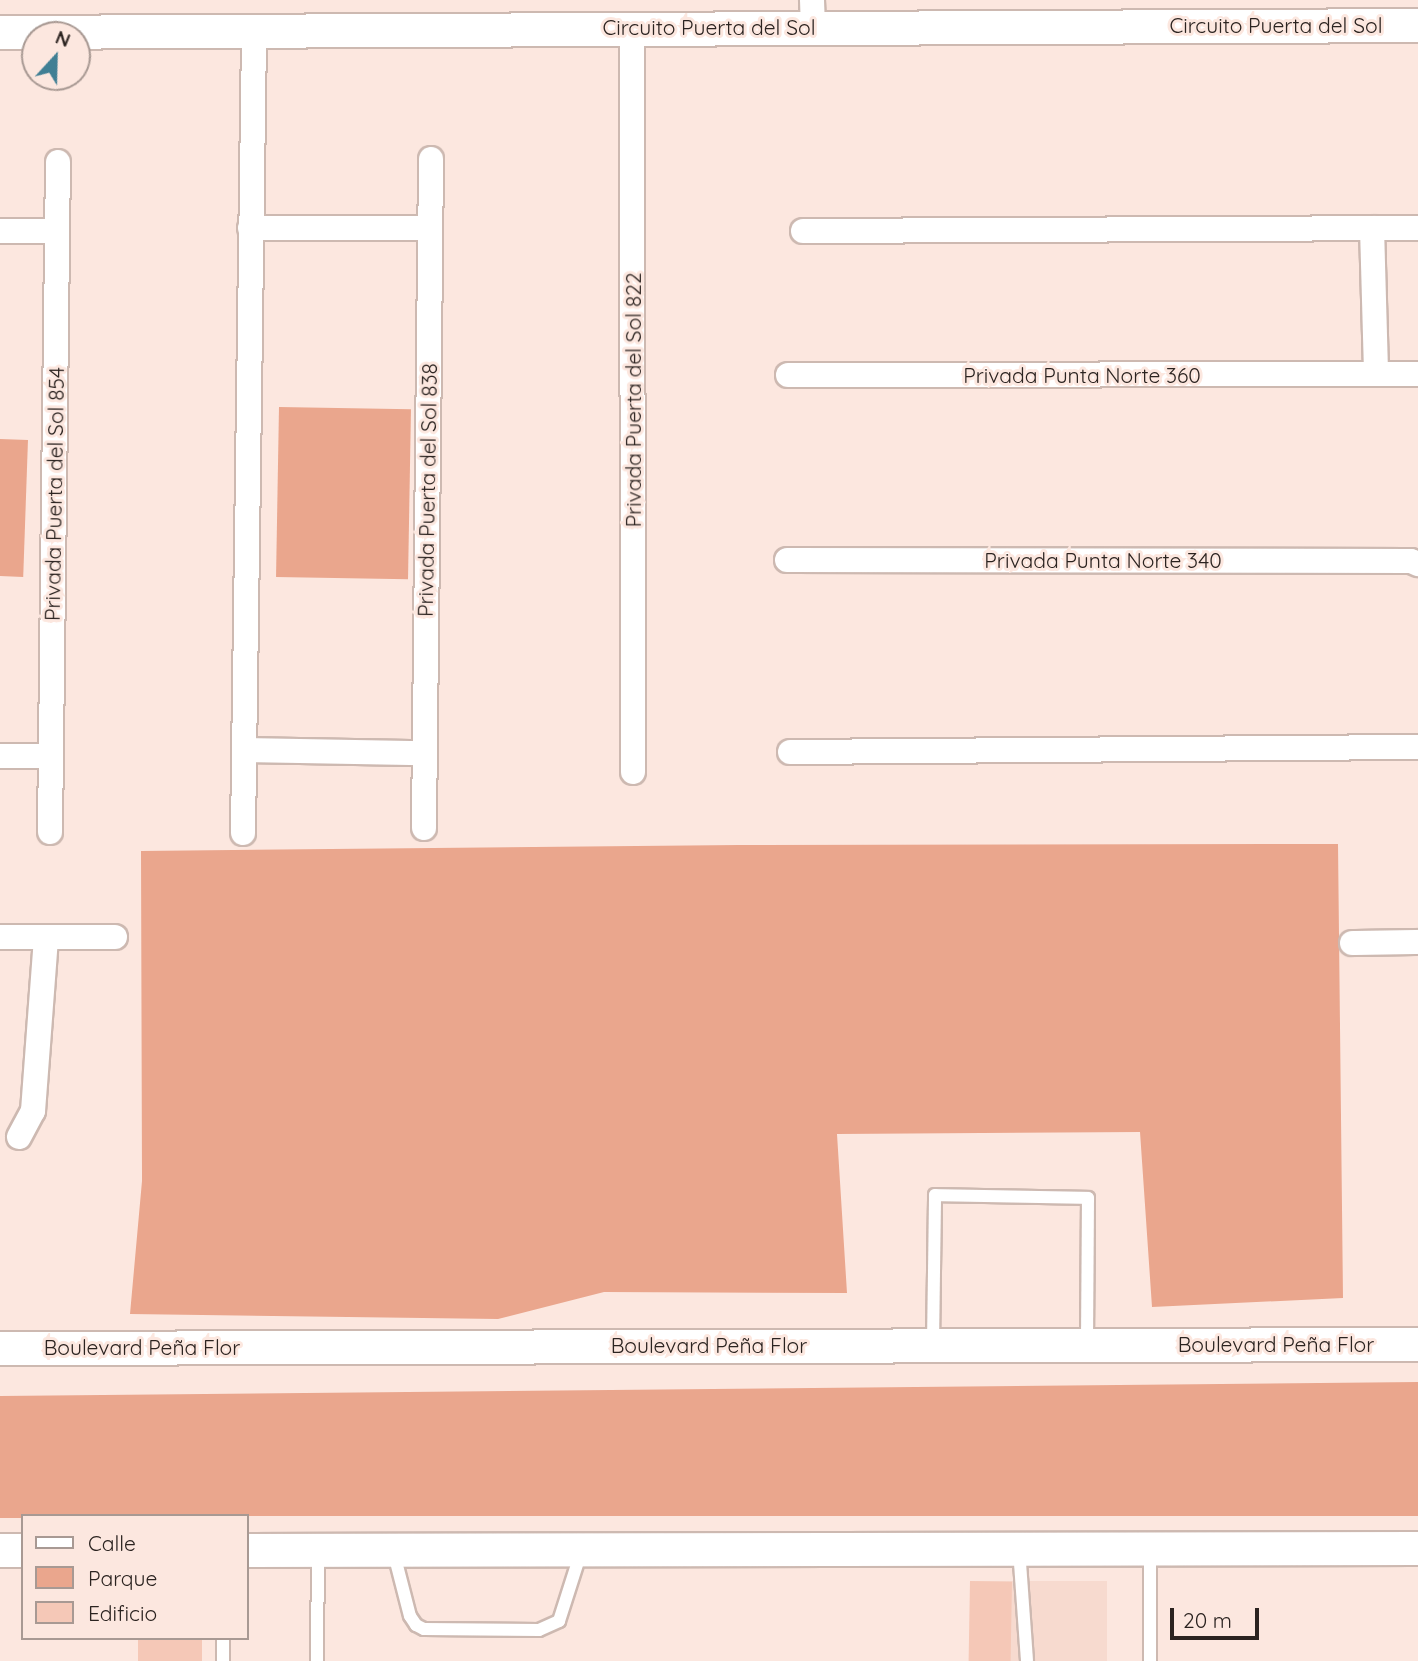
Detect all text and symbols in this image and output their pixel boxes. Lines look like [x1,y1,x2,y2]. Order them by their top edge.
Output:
street label: Circuito Puerta del Sol [1170,12,1382,38]
street label: Circuito Puerta del Sol [603,14,815,40]
north arrow [21,21,91,91]
text: N [52,25,74,52]
street label: Privada Puerta del Sol 822 [620,273,646,527]
street label: Privada Punta Norte 360 [963,362,1201,388]
street label: Privada Puerta del Sol 838 [412,363,442,617]
street label: Privada Puerta del Sol 854 [39,367,69,621]
street label: Privada Punta Norte 340 [984,547,1222,573]
street label: Boulevard Peña Flor [1178,1331,1374,1357]
street label: Boulevard Peña Flor [611,1332,807,1358]
street label: Boulevard Peña Flor [44,1334,240,1360]
legend [21,1514,248,1640]
text: Calle [88,1530,136,1556]
text: Parque [88,1565,157,1591]
scale bar [1173,1594,1262,1638]
text: Edificio [88,1600,157,1626]
text: 20 m [1183,1607,1232,1633]

